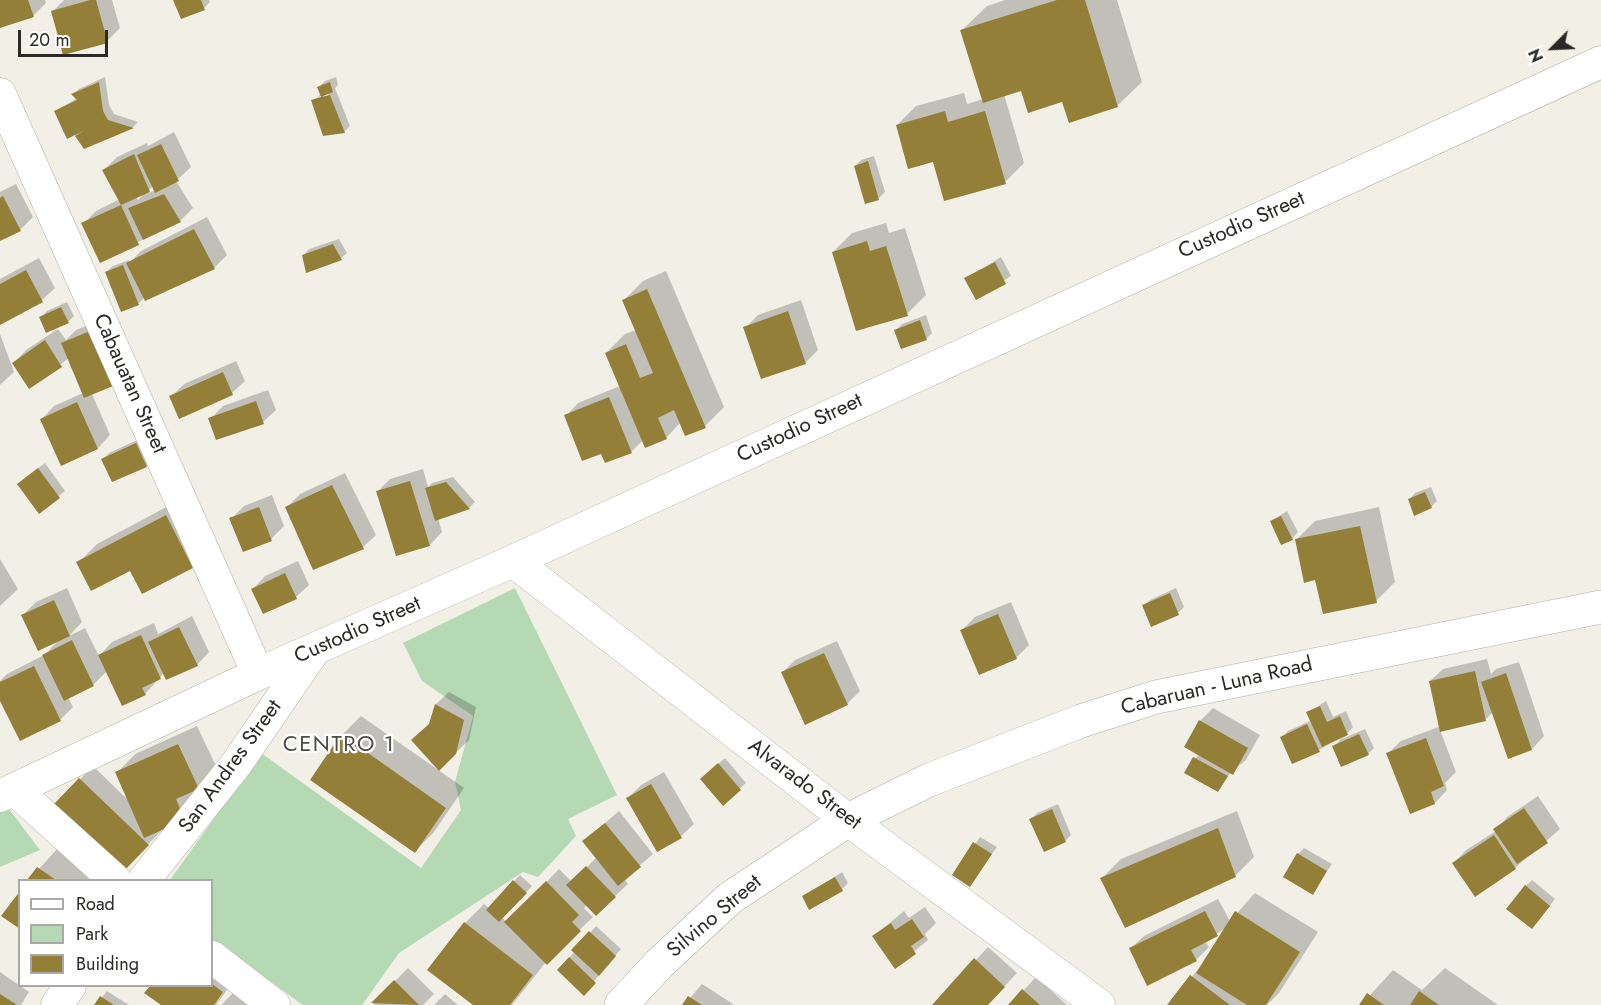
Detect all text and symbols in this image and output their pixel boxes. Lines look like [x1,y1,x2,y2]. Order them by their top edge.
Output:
scale bar [21,18,111,56]
north arrow [1523,18,1583,78]
text: 20 m [29,27,69,53]
text: N [1523,45,1549,66]
street label: Custodio Street [1175,187,1309,265]
street label: Cabauatan Street [87,310,171,458]
street label: Custodio Street [733,389,867,469]
street label: Custodio Street [291,592,425,670]
street label: Cabaruan - Luna Road [1119,653,1315,721]
street label: San Andres Street [174,696,288,838]
district label: CENTRO 1 [283,733,395,759]
street label: Alvarado Street [742,734,866,836]
street label: Silvino Street [663,870,767,964]
legend [18,879,213,987]
text: Road [76,891,115,917]
text: Park [76,921,108,947]
text: Building [76,951,139,977]

